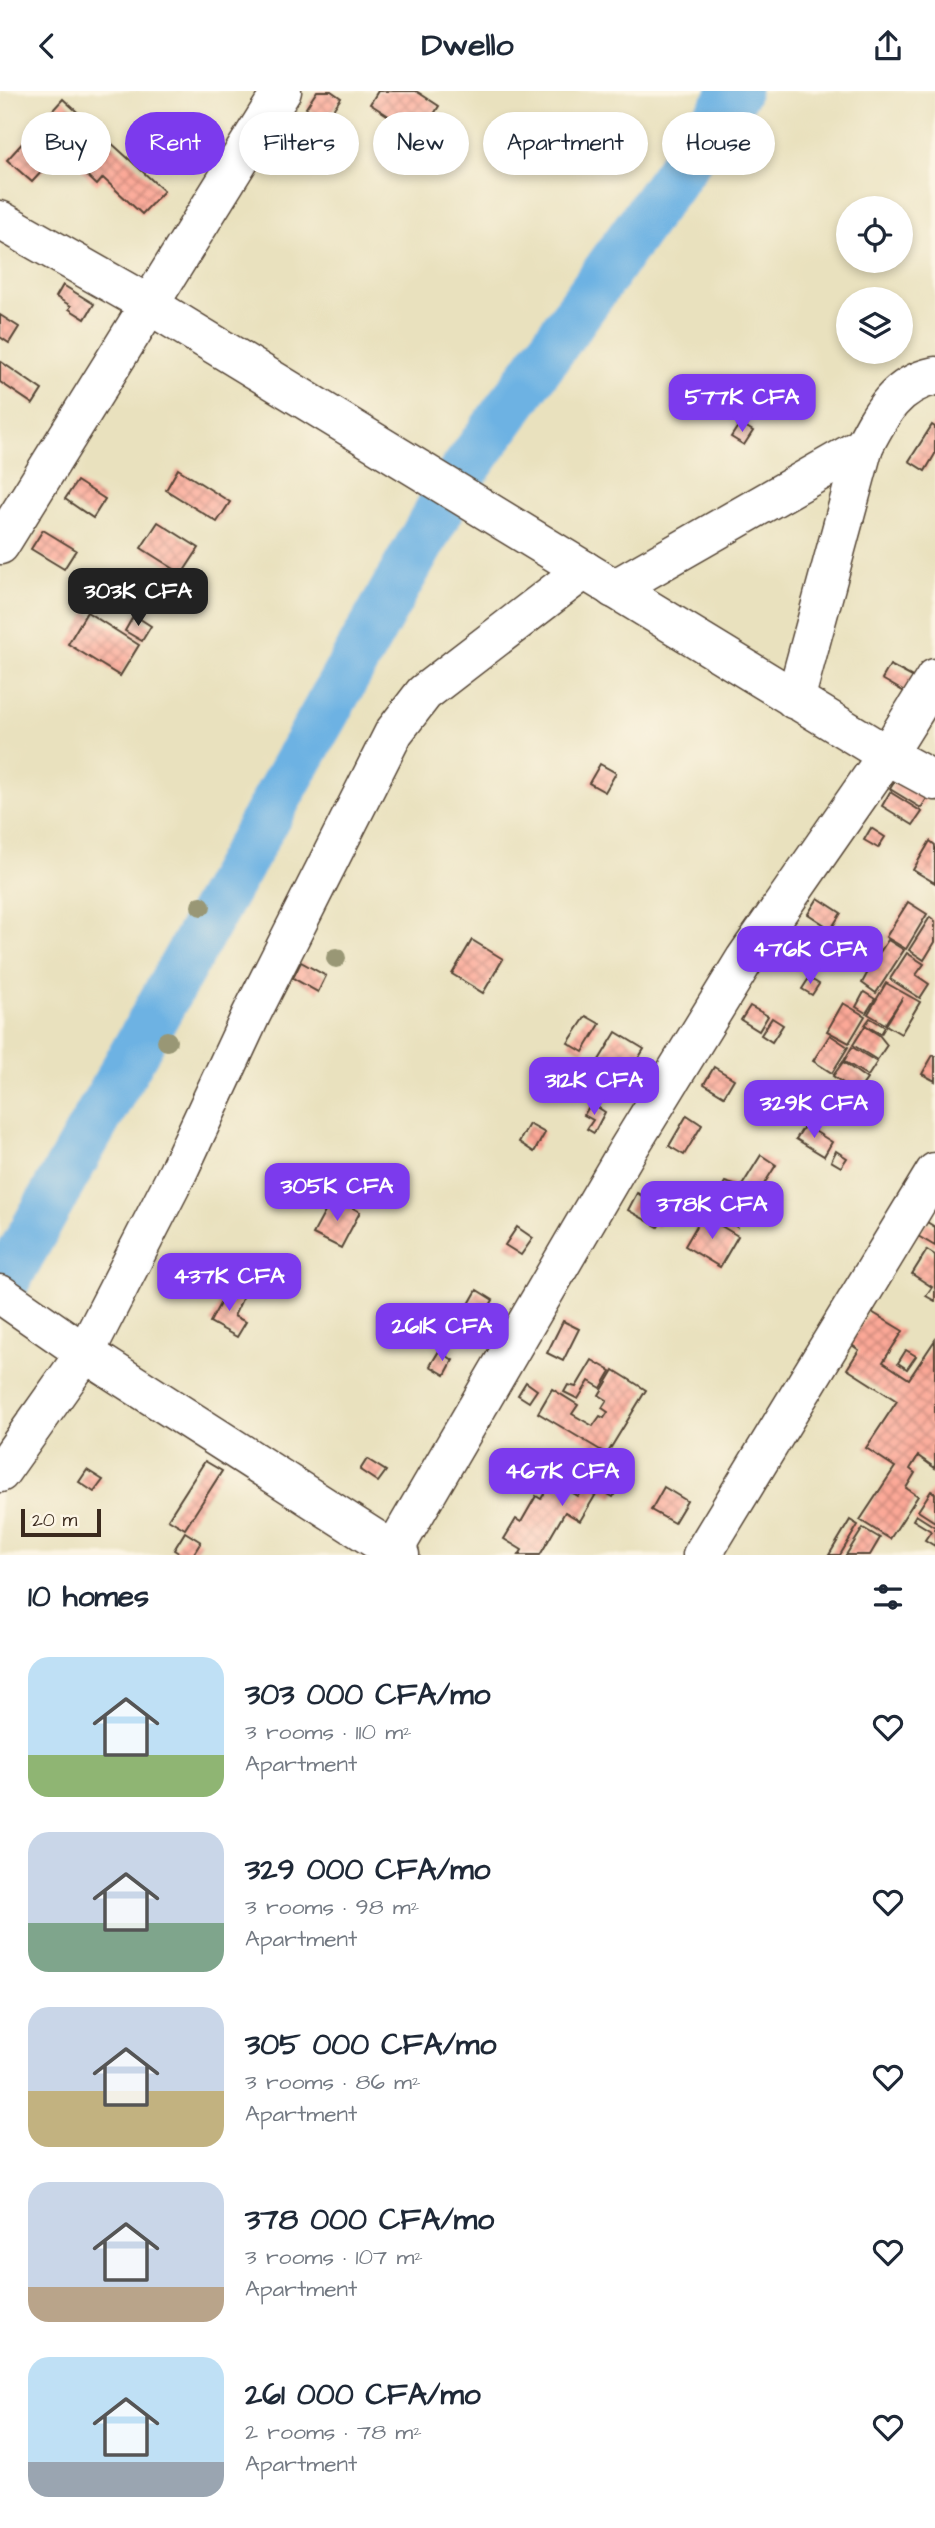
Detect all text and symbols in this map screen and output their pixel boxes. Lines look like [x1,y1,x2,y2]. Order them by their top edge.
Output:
text: Dwello [422,23,514,68]
icon: back [28,27,66,65]
icon: share [869,27,907,65]
chip: Buy [21,112,111,175]
chip: Rent [125,112,225,175]
chip: Filters [239,112,359,175]
chip: New [373,112,469,175]
chip: Apartment [483,112,648,175]
chip: House [662,112,775,175]
map controls [836,196,913,364]
button: locate [836,196,913,273]
button: layers [836,287,913,364]
pin: 577K CFA [670,375,814,434]
text: 577K CFA [685,381,799,413]
pin: 303K CFA [66,568,210,628]
text: 303K CFA [84,575,192,607]
pin: 476K CFA [738,927,882,986]
text: 476K CFA [753,933,867,965]
pin: 312K CFA [522,1058,666,1117]
text: 312K CFA [545,1064,643,1096]
pin: 329K CFA [742,1081,886,1140]
text: 329K CFA [760,1087,868,1119]
pin: 305K CFA [265,1163,409,1223]
text: 305K CFA [281,1170,393,1202]
pin: 378K CFA [640,1181,784,1241]
text: 378K CFA [657,1188,767,1220]
pin: 437K CFA [157,1253,301,1313]
text: 437K CFA [173,1260,285,1292]
pin: 261K CFA [370,1303,514,1363]
text: 261K CFA [392,1310,492,1342]
pin: 467K CFA [490,1449,634,1508]
text: 467K CFA [505,1455,619,1487]
scale bar [21,1506,102,1538]
text: 20 m [32,1507,77,1534]
text: 10 homes [28,1576,149,1618]
icon: filters [869,1578,907,1616]
text: 303 000 CFA/mo [245,1674,490,1716]
icon: home [84,1685,168,1769]
icon: heart [869,1708,907,1746]
text: 3 rooms · 110 m² [245,1716,412,1748]
text: Apartment [245,1748,357,1780]
text: 329 000 CFA/mo [245,1849,490,1891]
icon: home [84,1860,168,1944]
icon: heart [869,1883,907,1921]
text: 3 rooms · 98 m² [245,1891,419,1923]
text: Apartment [245,1923,357,1955]
text: 305 000 CFA/mo [245,2024,496,2066]
icon: home [84,2035,168,2119]
icon: heart [869,2058,907,2096]
text: 3 rooms · 86 m² [245,2066,421,2098]
text: Apartment [245,2098,357,2130]
text: 378 000 CFA/mo [245,2199,494,2241]
icon: home [84,2210,168,2294]
icon: heart [869,2233,907,2271]
text: 3 rooms · 107 m² [245,2241,423,2273]
text: Apartment [245,2273,357,2305]
text: 261 000 CFA/mo [245,2374,481,2416]
icon: home [84,2385,168,2469]
icon: heart [869,2408,907,2446]
text: 2 rooms · 78 m² [245,2416,422,2448]
text: Apartment [245,2448,357,2480]

